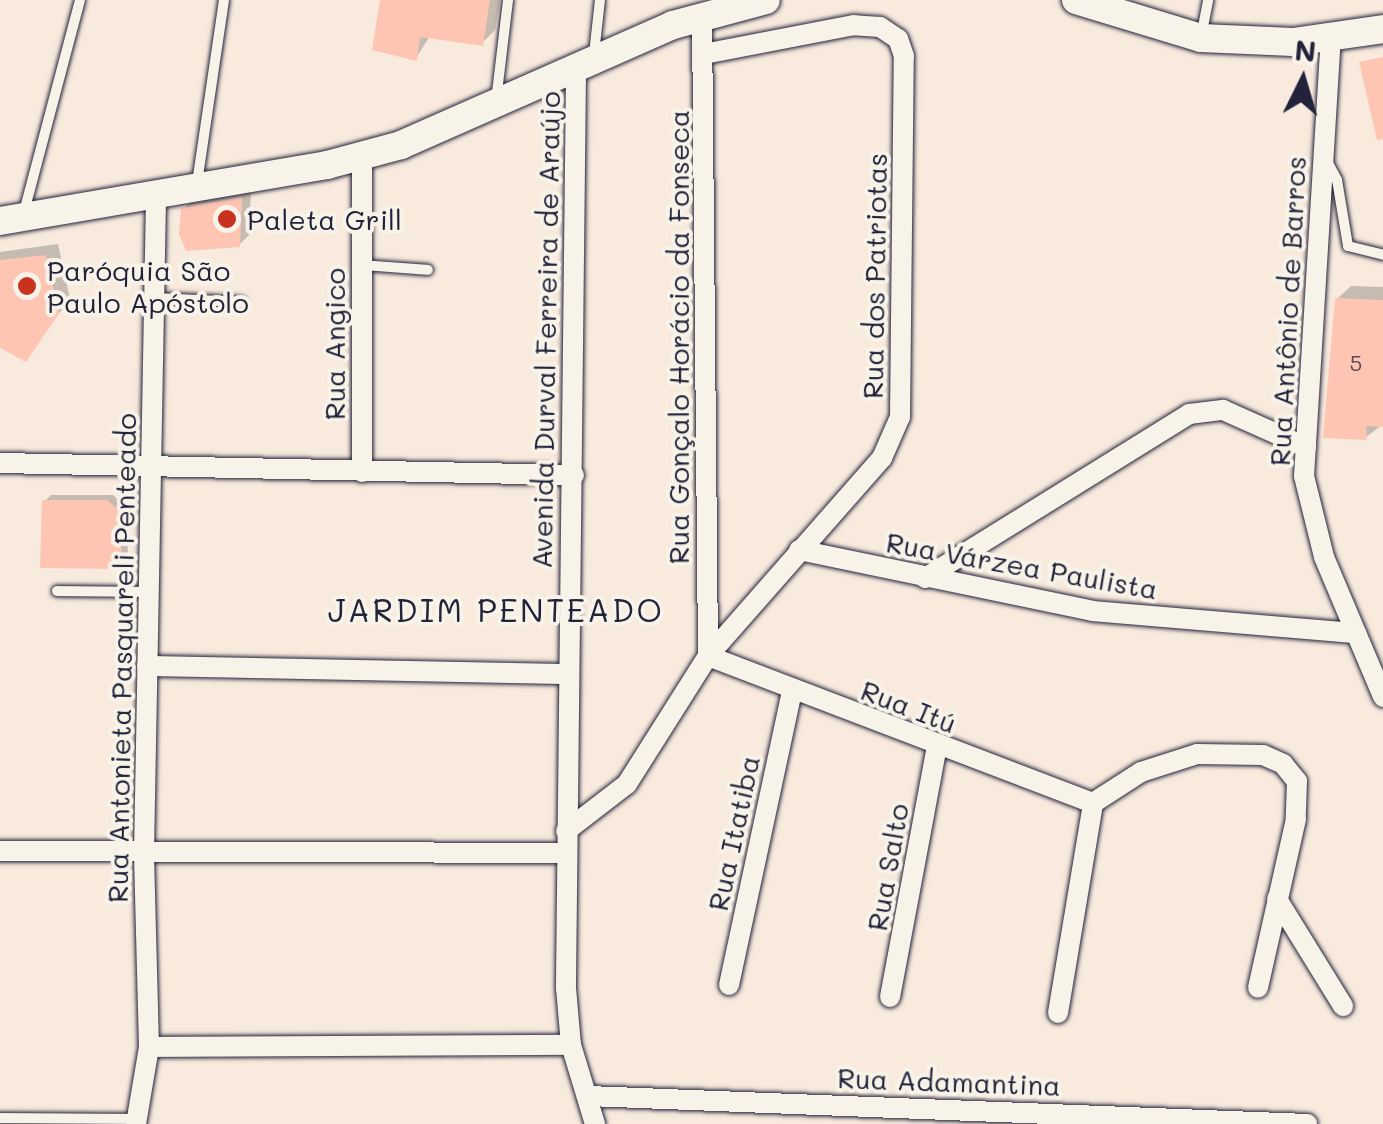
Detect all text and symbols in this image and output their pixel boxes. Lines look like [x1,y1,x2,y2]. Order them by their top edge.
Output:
north arrow [1253,30,1353,130]
text: N [1293,31,1318,69]
street label: Avenida Durval Ferreira de Araújo [524,91,566,569]
street label: Rua Gonçalo Horácio da Fonseca [661,110,695,564]
street label: Rua dos Patriotas [855,153,893,399]
street label: Rua Antônio de Barros [1262,155,1312,467]
place label: Paleta Grill [247,202,402,236]
marker: Paleta Grill [216,208,238,230]
place label: Paróquia São Paulo Apóstolo [47,253,249,319]
street label: Rua Angico [317,268,351,420]
marker: Paróquia São Paulo Apóstolo [16,275,38,297]
house number: 5 [1350,350,1362,376]
street label: Rua Antonieta Pasquareli Penteado [100,413,142,903]
street label: Rua Várzea Paulista [884,525,1160,605]
district label: JARDIM PENTEADO [328,590,664,628]
street label: Rua Itú [857,672,961,740]
street label: Rua Itatiba [700,752,766,914]
street label: Rua Salto [859,801,915,933]
street label: Rua Adamantina [837,1060,1061,1102]

